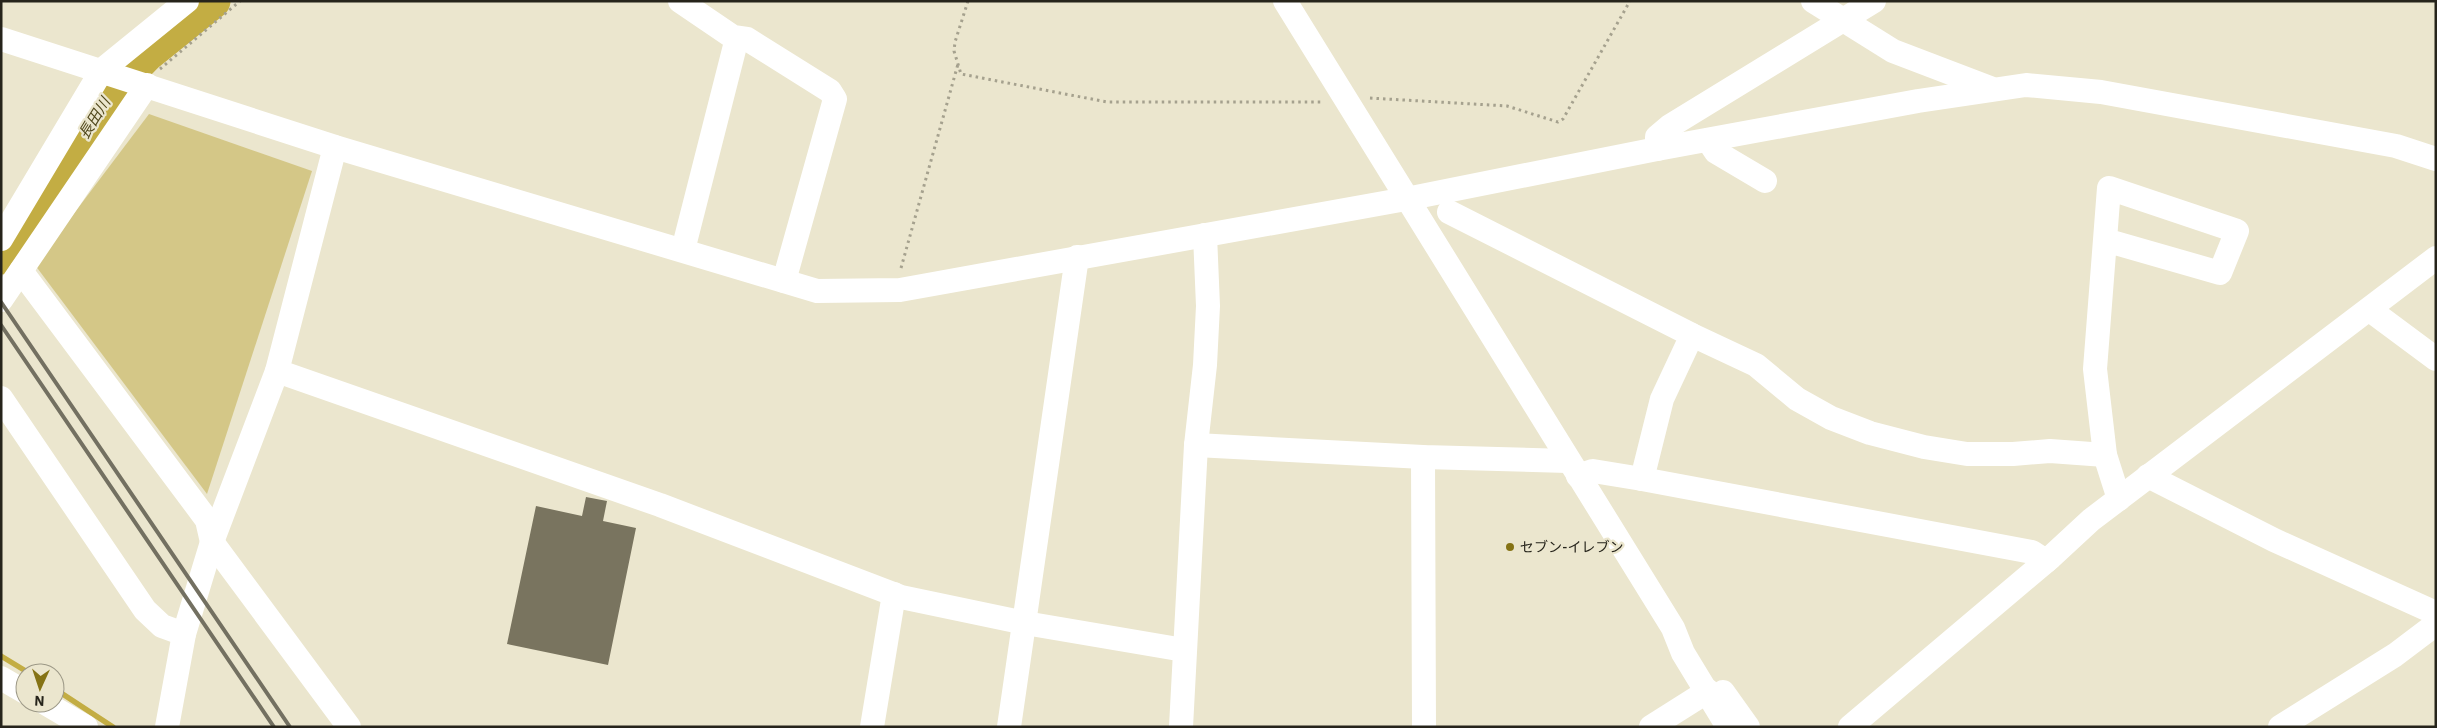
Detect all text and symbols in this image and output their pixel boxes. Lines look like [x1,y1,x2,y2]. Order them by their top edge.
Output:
water label: 長田川 [74,92,115,142]
place label: セブン-イレブン [1520,538,1624,556]
marker: セブン-イレブン [1504,541,1516,553]
north arrow [15,663,65,713]
text: N [34,692,45,710]

